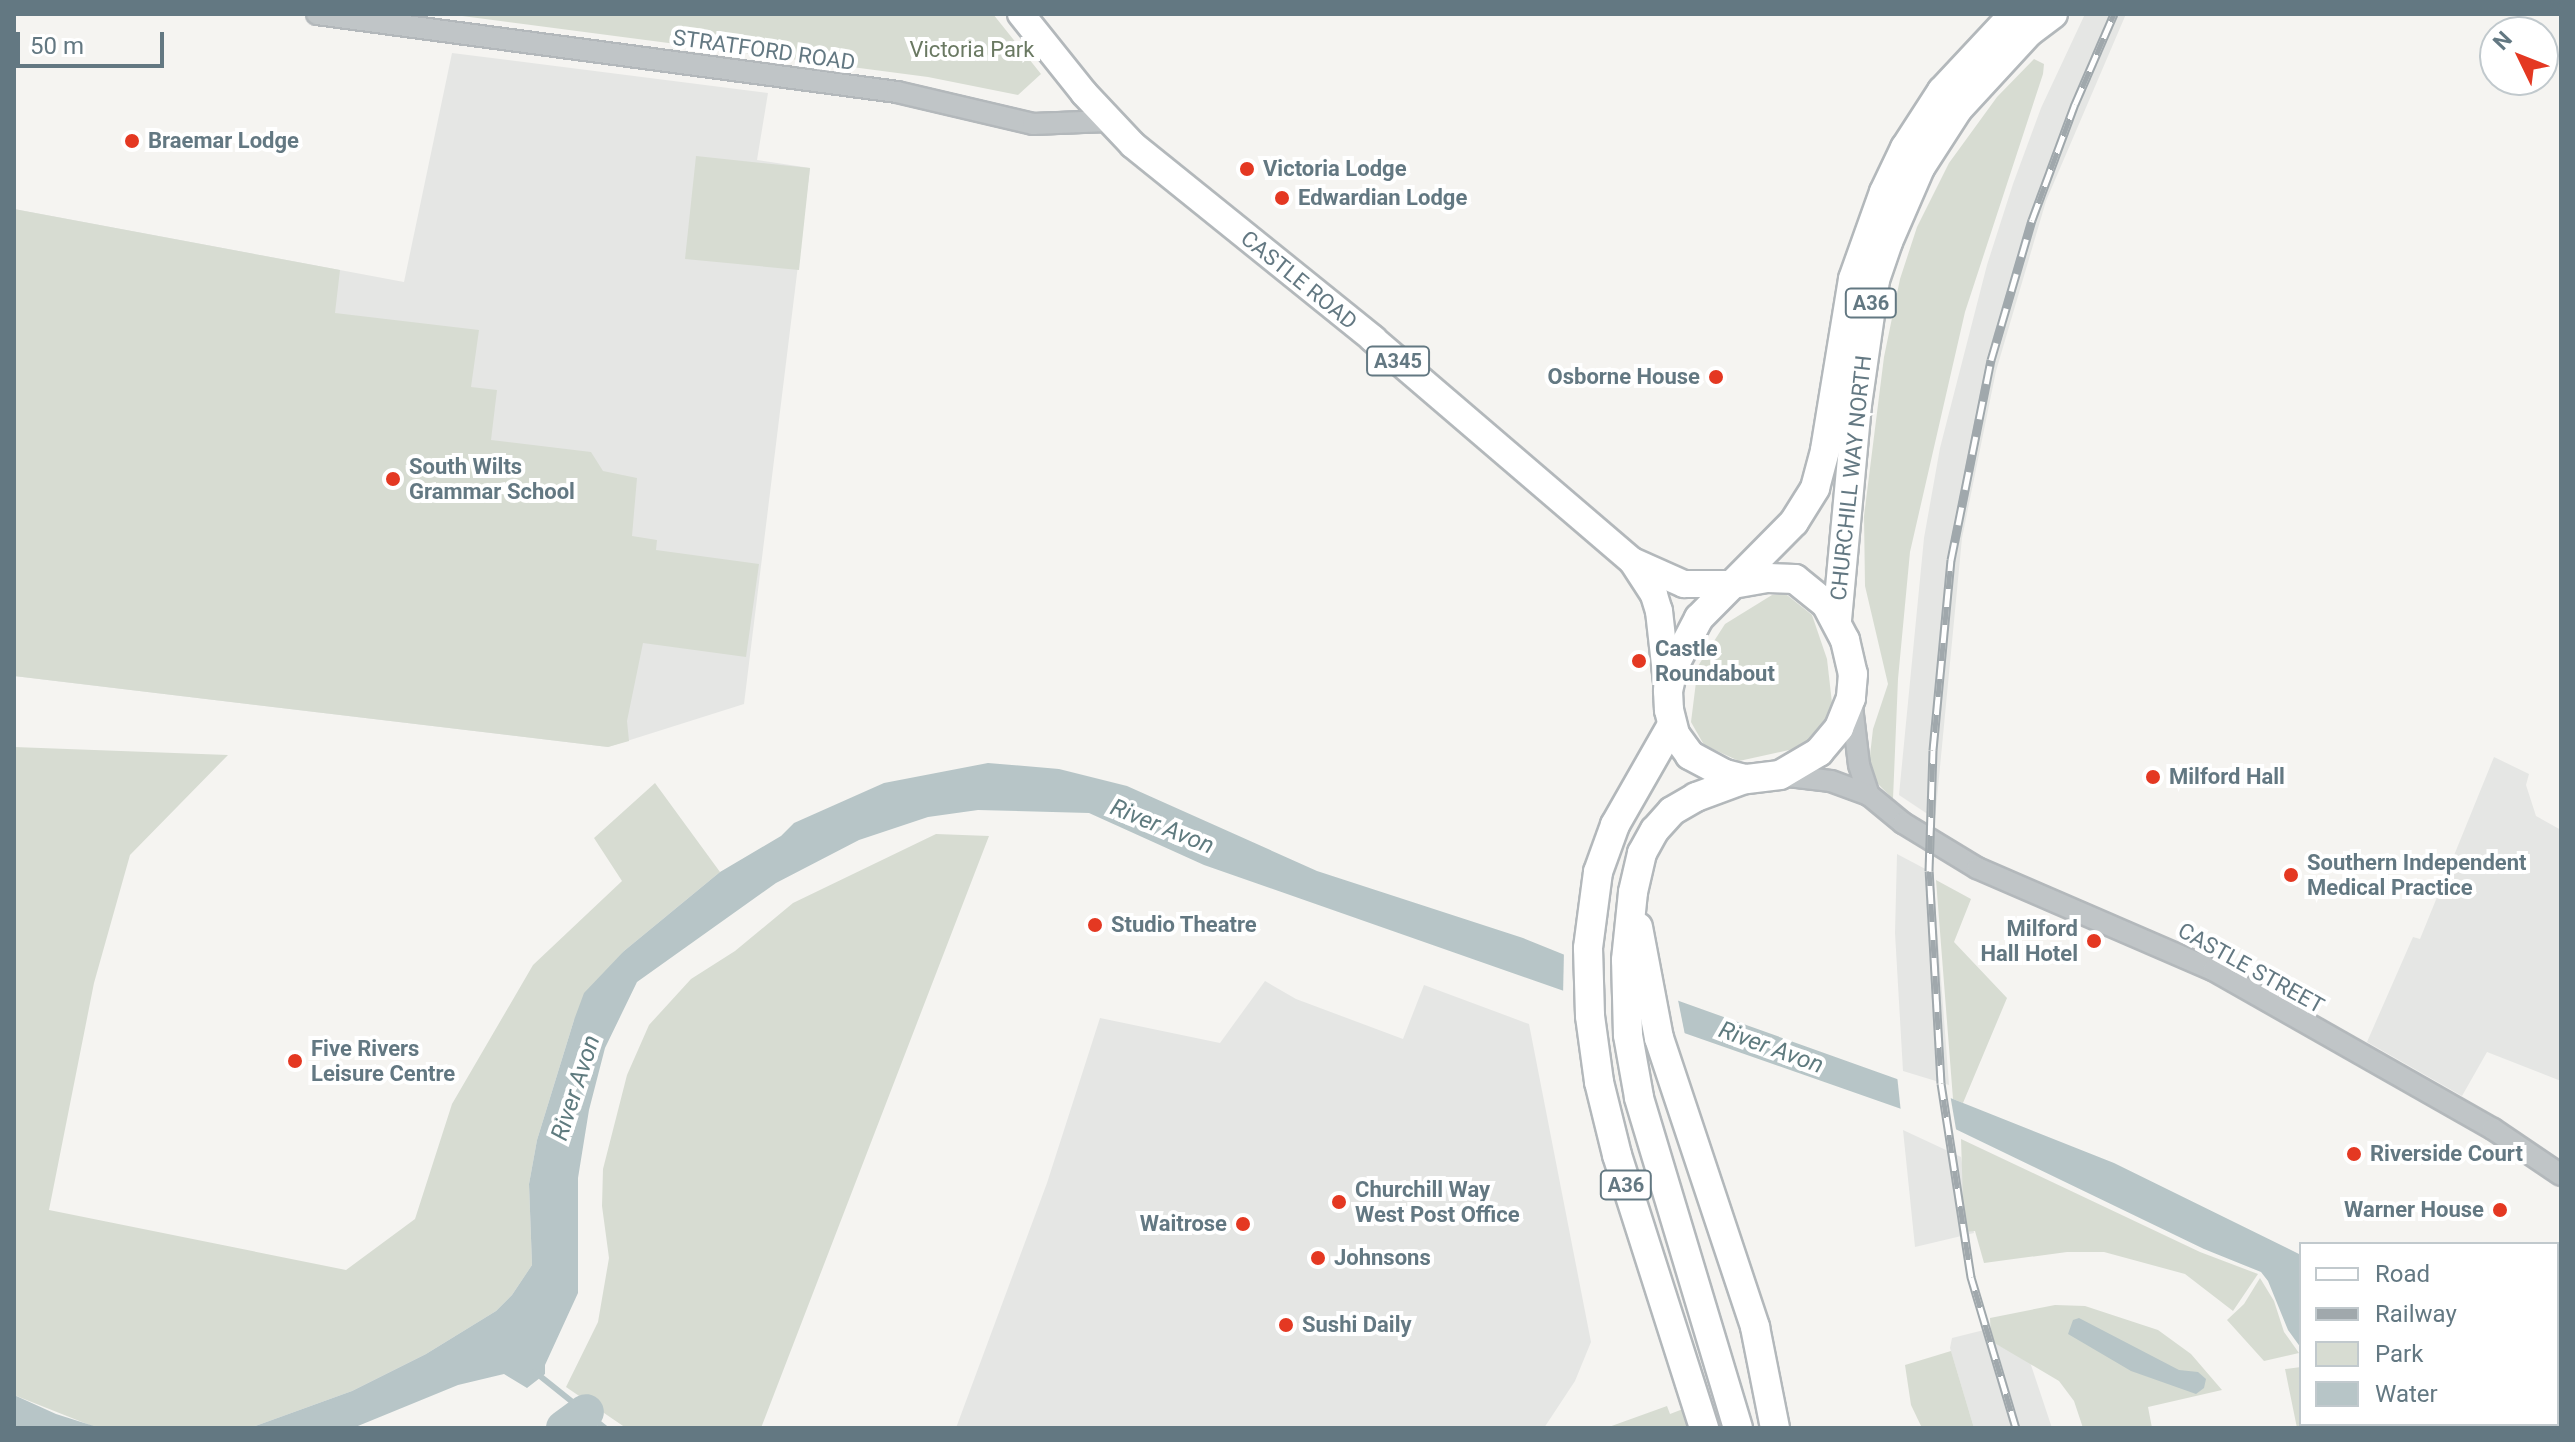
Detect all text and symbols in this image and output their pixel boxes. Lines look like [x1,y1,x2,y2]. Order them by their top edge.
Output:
scale bar [20,16,168,66]
north arrow [2479,16,2559,96]
street label: STRATFORD ROAD [671,24,857,76]
text: N [2488,26,2517,55]
text: 50 m [30,32,84,60]
park label: Victoria Park [910,37,1034,63]
place label: Braemar Lodge [148,128,299,154]
marker: Braemar Lodge [123,132,141,150]
place label: Victoria Lodge [1263,156,1407,182]
marker: Victoria Lodge [1238,160,1256,178]
place label: Edwardian Lodge [1298,185,1467,211]
marker: Edwardian Lodge [1273,189,1291,207]
street label: CASTLE ROAD [1236,225,1362,335]
road number: A36 [1843,287,1899,319]
road number: A345 [1366,345,1430,377]
street label: CHURCHILL WAY NORTH [1825,354,1877,602]
place label: Osborne House [1548,364,1700,390]
marker: Osborne House [1707,368,1725,386]
place label: South Wilts Grammar School [409,453,575,504]
marker: South Wilts Grammar School [384,470,402,488]
place label: Castle Roundabout [1655,635,1775,686]
marker: Castle Roundabout [1630,652,1648,670]
place label: Milford Hall [2169,764,2285,790]
marker: Milford Hall [2144,768,2162,786]
water label: River Avon [1106,793,1218,861]
place label: Southern Independent Medical Practice [2307,849,2526,900]
marker: Southern Independent Medical Practice [2282,866,2300,884]
place label: Studio Theatre [1111,912,1257,938]
place label: Milford Hall Hotel [1980,915,2078,966]
marker: Studio Theatre [1086,916,1104,934]
street label: CASTLE STREET [2173,917,2329,1019]
marker: Milford Hall Hotel [2085,932,2103,950]
water label: River Avon [1715,1016,1827,1080]
water label: River Avon [545,1032,607,1144]
place label: Five Rivers Leisure Centre [311,1035,455,1086]
marker: Five Rivers Leisure Centre [286,1052,304,1070]
place label: Riverside Court [2370,1141,2523,1167]
marker: Riverside Court [2345,1145,2363,1163]
road number: A36 [1598,1169,1654,1201]
place label: Churchill Way West Post Office [1355,1176,1520,1228]
marker: Churchill Way West Post Office [1330,1193,1348,1211]
place label: Warner House [2344,1197,2484,1223]
marker: Warner House [2491,1201,2509,1219]
place label: Waitrose [1140,1211,1227,1237]
marker: Waitrose [1234,1215,1252,1233]
legend [2299,1242,2559,1426]
place label: Johnsons [1334,1245,1431,1271]
marker: Johnsons [1309,1249,1327,1267]
text: Road [2375,1260,2430,1288]
text: Railway [2375,1300,2457,1328]
place label: Sushi Daily [1302,1312,1412,1338]
marker: Sushi Daily [1277,1316,1295,1334]
text: Park [2375,1340,2423,1368]
text: Water [2375,1380,2438,1408]

